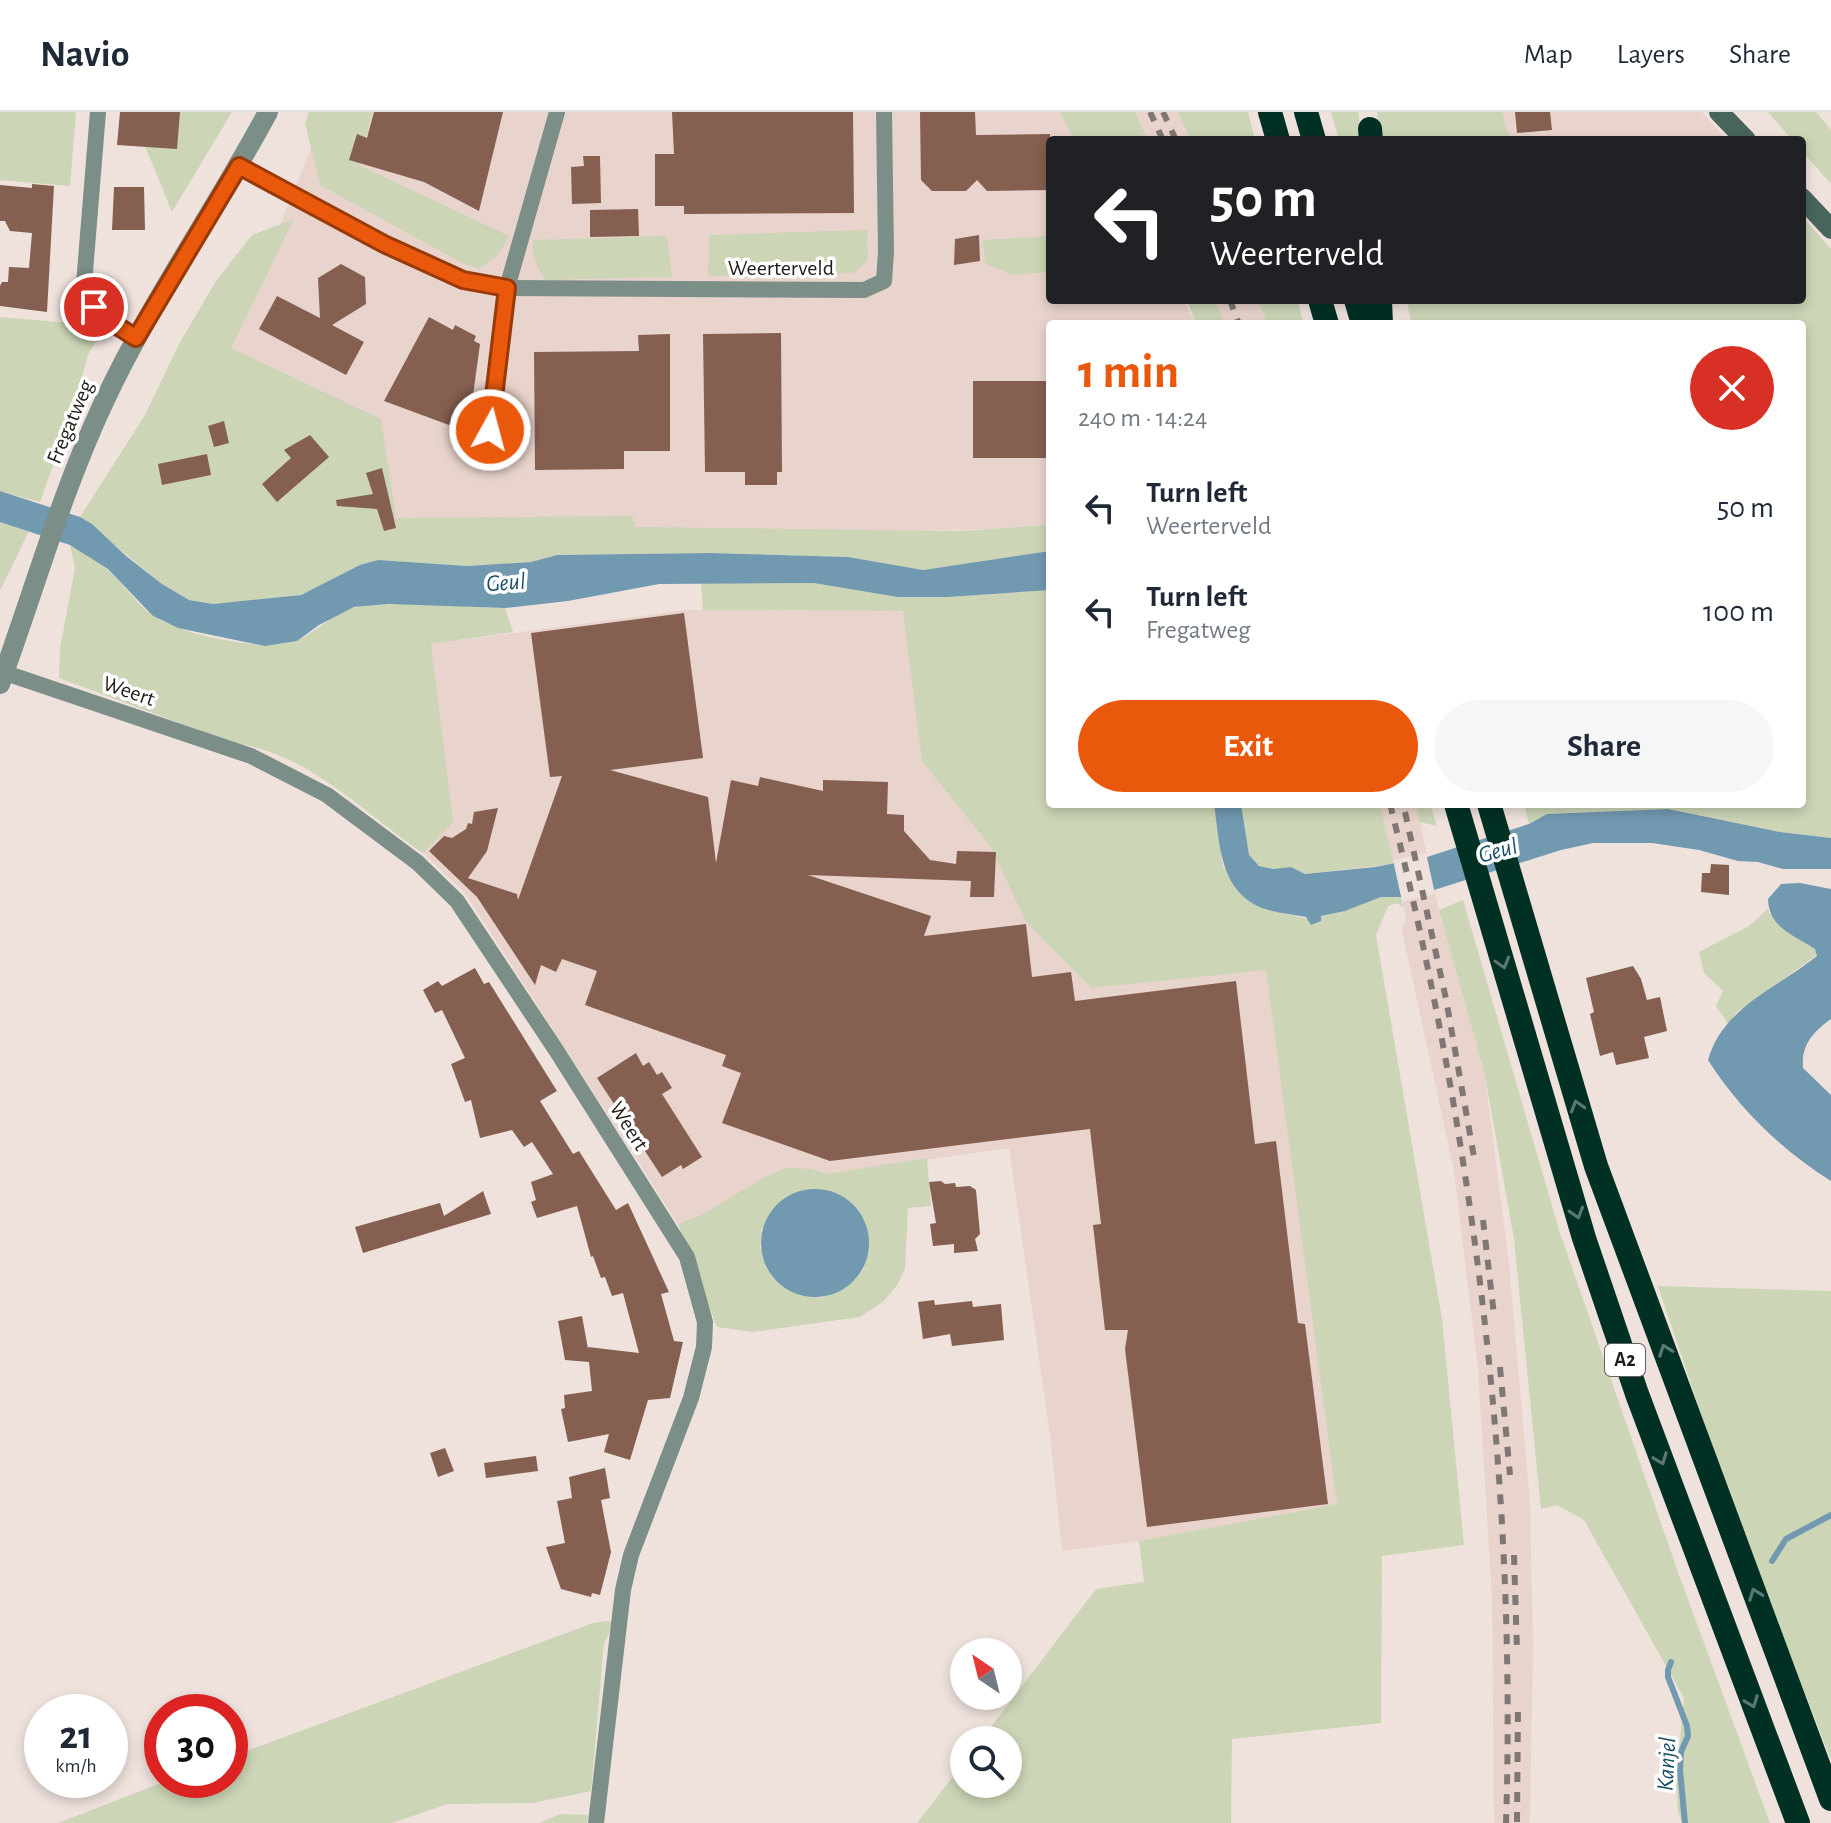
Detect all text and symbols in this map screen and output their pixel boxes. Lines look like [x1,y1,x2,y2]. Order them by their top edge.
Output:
text: Navio [40,36,129,74]
text: Map [1524,41,1573,69]
text: Layers [1617,41,1685,69]
text: Share [1729,41,1791,69]
icon: left [1078,168,1182,272]
text: 50 m [1210,171,1317,227]
text: Weerterveld [1210,236,1384,272]
street label: Weerterveld [728,257,834,279]
pin [60,273,128,341]
icon: arrive [72,285,116,329]
button: close [1690,346,1774,430]
text: 1 min [1078,349,1179,397]
street label: Fregatweg [43,377,98,467]
position arrow [448,388,532,472]
text: 240 m · 14:24 [1078,405,1207,431]
text: Turn left [1146,478,1247,508]
icon: left [1078,486,1122,530]
text: 50 m [1717,493,1774,523]
text: Weerterveld [1146,513,1272,539]
water label: Geul [485,570,527,596]
text: Turn left [1146,582,1247,612]
icon: left [1078,590,1122,634]
text: 100 m [1703,597,1774,627]
text: Fregatweg [1146,617,1251,643]
street label: Weert [100,672,158,710]
button: Exit [1078,700,1418,792]
button: Share [1434,700,1774,792]
water label: Geul [1476,834,1520,868]
one-way arrow [1494,956,1510,970]
street label: Weert [606,1098,652,1154]
one-way arrow [1570,1099,1586,1113]
one-way arrow [1568,1205,1584,1219]
road number: A2 [1605,1344,1645,1376]
one-way arrow [1658,1344,1675,1358]
one-way arrow [1651,1451,1668,1465]
one-way arrow [1748,1588,1765,1602]
north arrow [950,1638,1022,1710]
map controls [950,1638,1022,1798]
speed limit sign: 30 [144,1694,248,1798]
one-way arrow [1742,1694,1759,1708]
text: 21 [59,1716,93,1756]
button: search [950,1726,1022,1798]
water label: Kanjel [1654,1736,1680,1792]
text: km/h [55,1756,97,1776]

